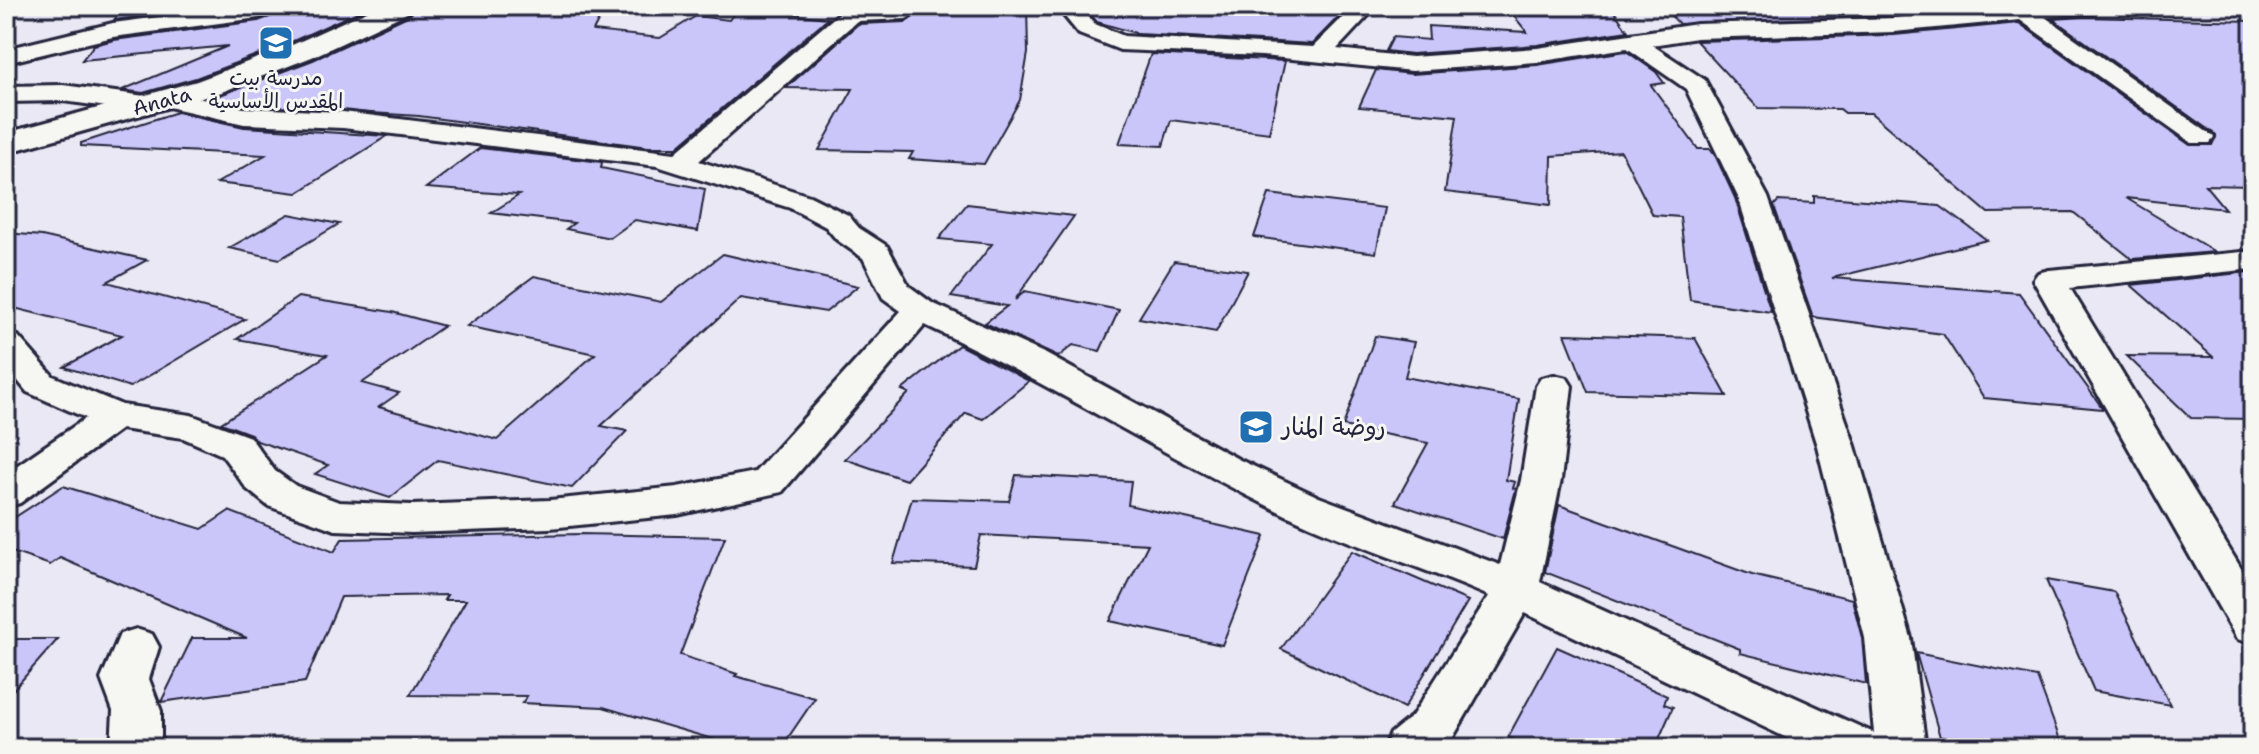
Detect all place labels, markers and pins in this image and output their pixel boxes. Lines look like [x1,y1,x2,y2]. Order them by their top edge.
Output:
school or university icon: مدرسة بيت المقدس الأساسية [257,24,295,62]
place label: مدرسة بيت المقدس الأساسية [209,65,343,114]
school or university icon: روضة المنار [1237,408,1275,446]
place label: روضة المنار [1280,411,1386,443]

